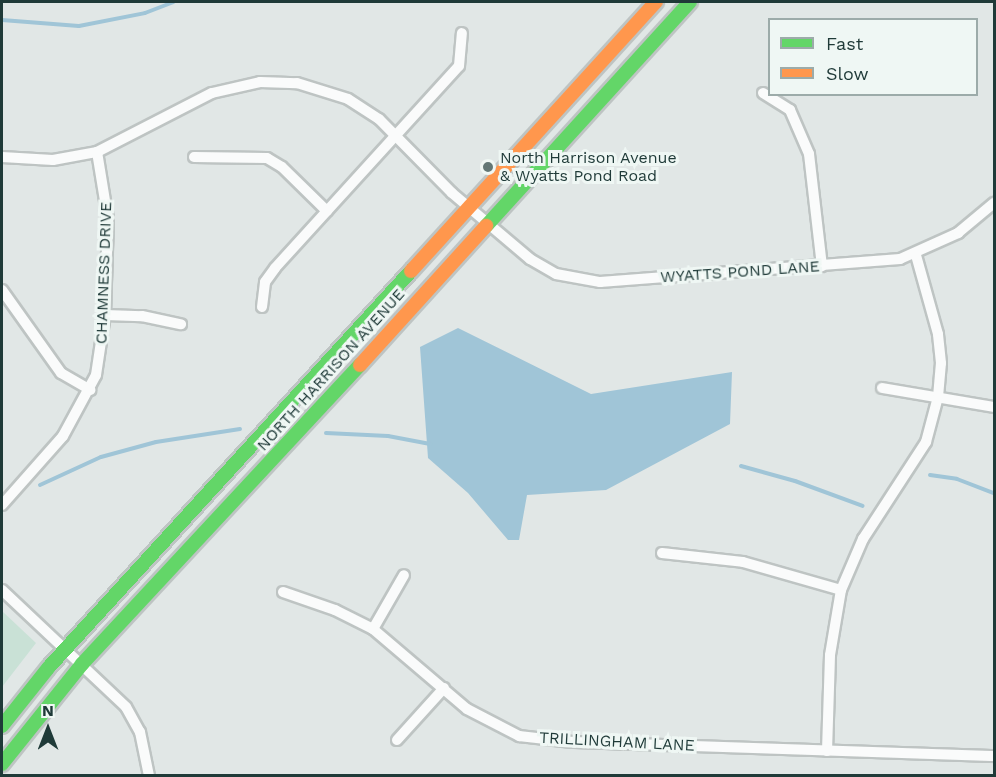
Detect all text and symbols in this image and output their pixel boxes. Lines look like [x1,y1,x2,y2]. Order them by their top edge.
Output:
legend [768,18,978,96]
text: Fast [826,33,863,54]
text: Slow [826,63,869,84]
place label: North Harrison Avenue & Wyatts Pond Road [500,148,677,186]
marker: North Harrison Avenue & Wyatts Pond Road [481,160,495,174]
street label: CHAMNESS DRIVE [92,202,116,344]
street label: WYATTS POND LANE [660,257,820,287]
street label: NORTH HARRISON AVENUE [253,285,409,455]
north arrow [18,699,78,759]
text: N [42,701,54,720]
street label: TRILLINGHAM LANE [539,728,695,756]

